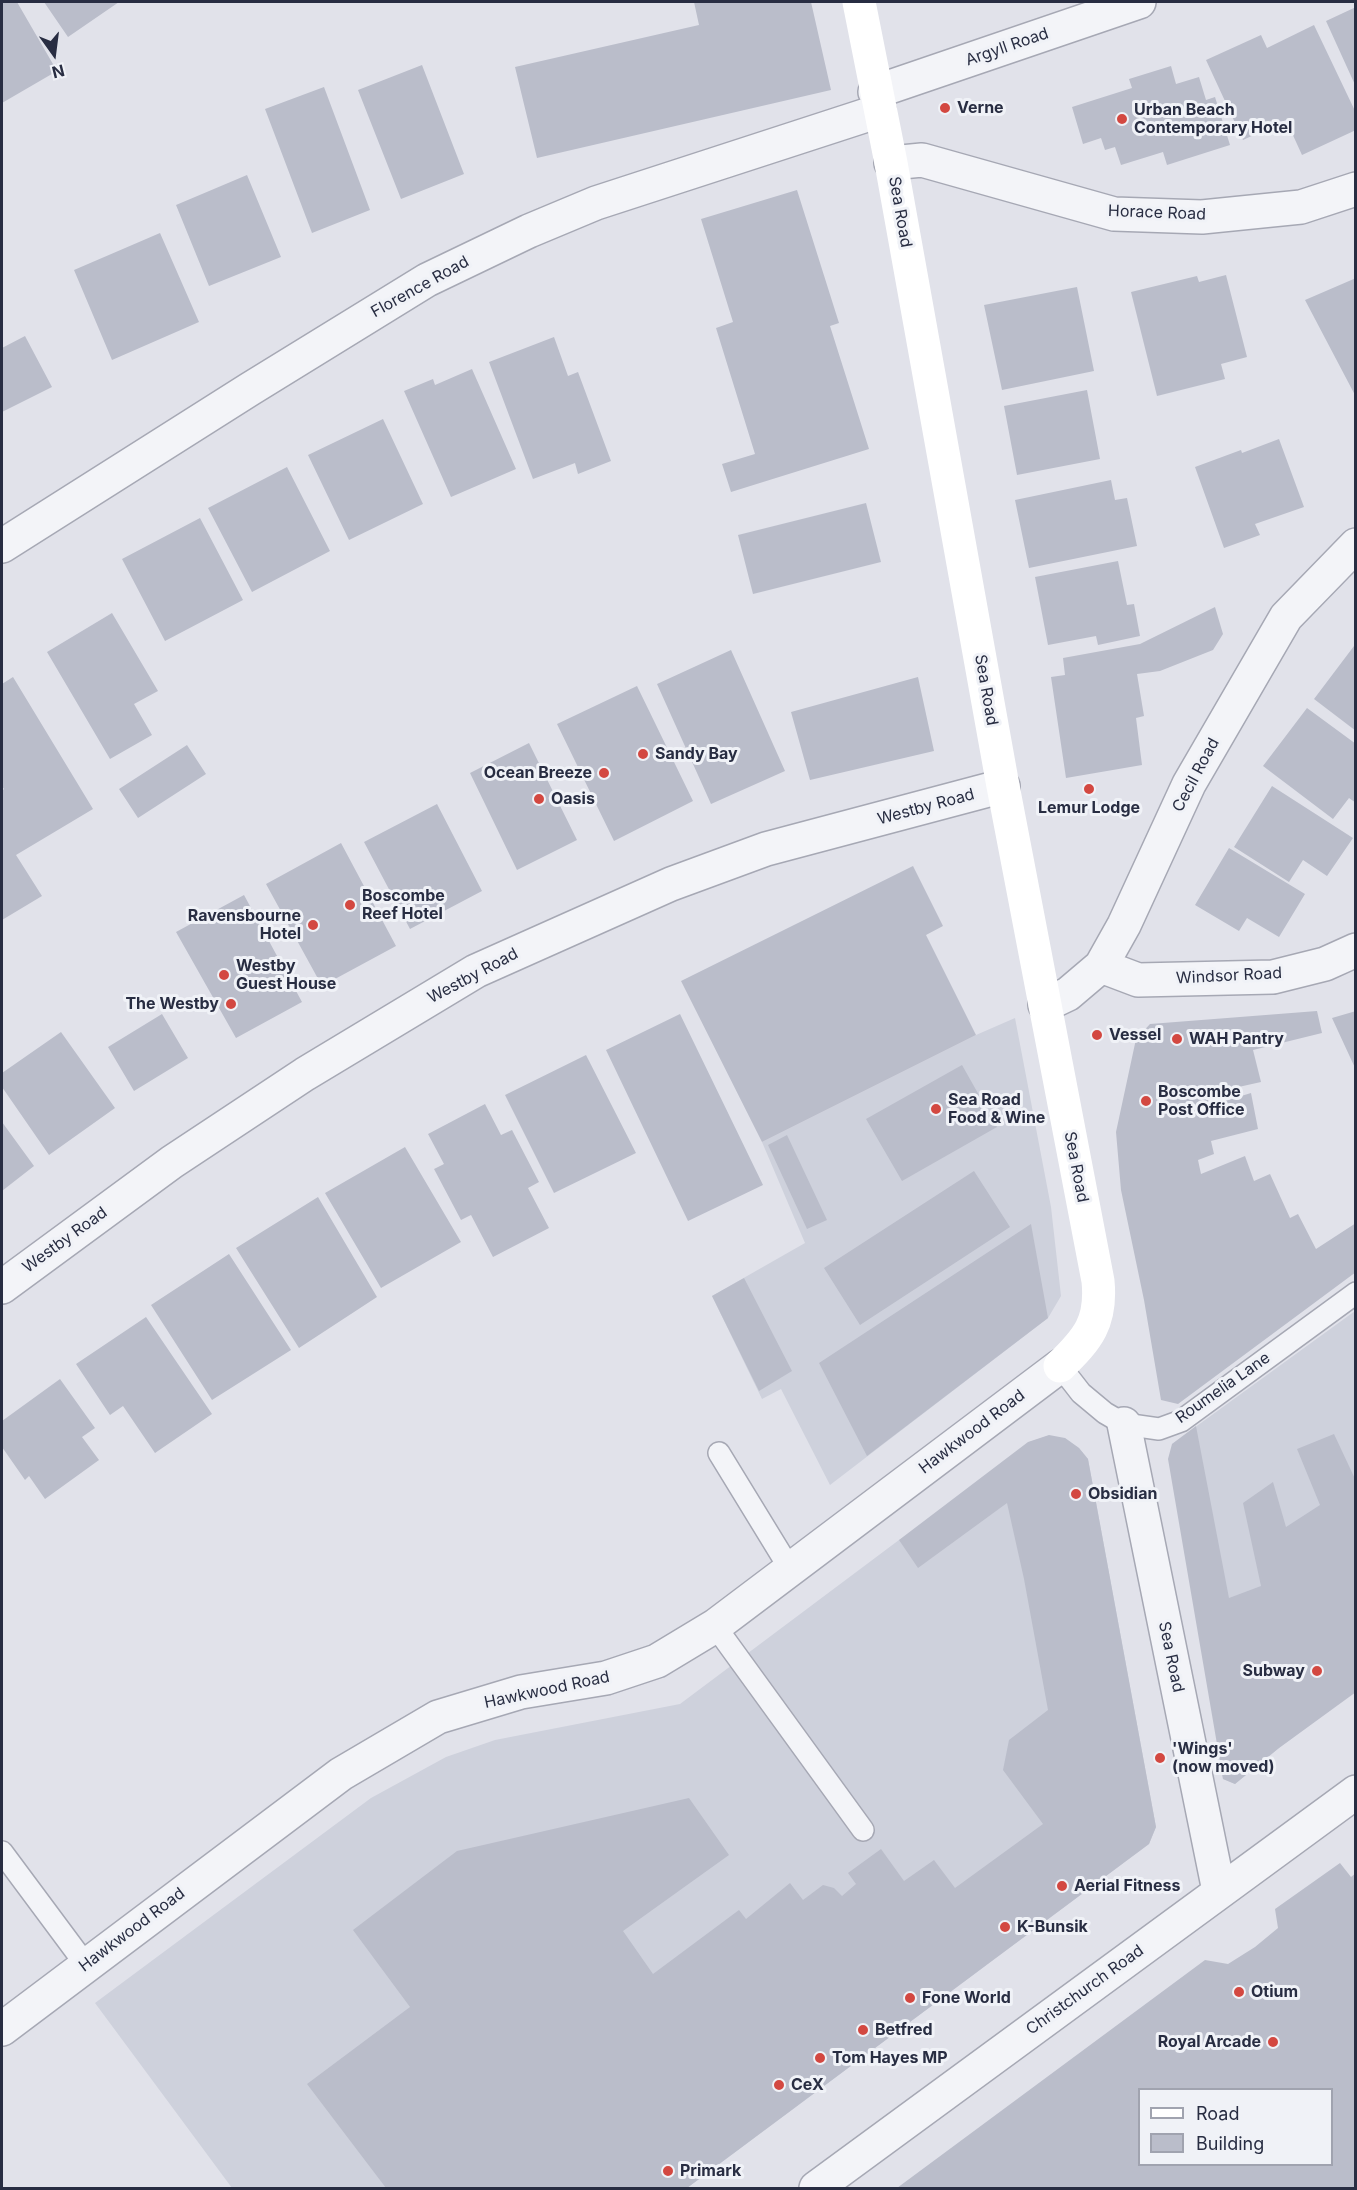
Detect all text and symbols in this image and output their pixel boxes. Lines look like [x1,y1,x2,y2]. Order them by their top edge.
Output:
north arrow [24,24,84,84]
street label: Argyll Road [963,24,1051,70]
text: N [50,60,67,83]
place label: Verne [957,98,1004,118]
place label: Urban Beach Contemporary Hotel [1134,100,1292,138]
marker: Verne [938,101,952,115]
marker: Urban Beach Contemporary Hotel [1115,112,1129,126]
street label: Sea Road [884,175,916,249]
street label: Horace Road [1108,202,1206,224]
street label: Florence Road [368,252,472,322]
street label: Sea Road [970,653,1002,727]
street label: Cecil Road [1169,735,1223,815]
place label: Sandy Bay [655,744,738,764]
marker: Sandy Bay [636,747,650,761]
place label: Ocean Breeze [484,763,592,783]
marker: Ocean Breeze [597,766,611,780]
marker: Lemur Lodge [1082,782,1096,796]
street label: Westby Road [875,785,977,829]
place label: Oasis [551,789,595,809]
marker: Oasis [532,792,546,806]
place label: Lemur Lodge [1038,798,1140,818]
place label: Boscombe Reef Hotel [362,886,445,924]
marker: Boscombe Reef Hotel [343,898,357,912]
place label: Ravensbourne Hotel [188,906,301,944]
marker: Ravensbourne Hotel [306,918,320,932]
street label: Westby Road [425,944,521,1008]
place label: Westby Guest House [236,956,336,994]
street label: Windsor Road [1176,964,1282,988]
marker: Westby Guest House [217,968,231,982]
place label: The Westby [125,994,219,1014]
marker: The Westby [224,997,238,1011]
place label: Vessel [1109,1025,1161,1045]
marker: Vessel [1090,1028,1104,1042]
place label: WAH Pantry [1189,1029,1284,1049]
marker: WAH Pantry [1170,1032,1184,1046]
place label: Boscombe Post Office [1158,1082,1244,1120]
place label: Sea Road Food & Wine [948,1090,1045,1128]
marker: Boscombe Post Office [1139,1094,1153,1108]
marker: Sea Road Food & Wine [929,1102,943,1116]
street label: Sea Road [1060,1130,1092,1204]
street label: Westby Road [19,1203,111,1277]
street label: Roumelia Lane [1172,1348,1274,1428]
street label: Hawkwood Road [915,1386,1029,1478]
place label: Obsidian [1088,1484,1157,1504]
marker: Obsidian [1069,1487,1083,1501]
street label: Sea Road [1154,1620,1188,1694]
place label: Subway [1242,1661,1305,1681]
marker: Subway [1310,1664,1324,1678]
street label: Hawkwood Road [483,1667,611,1713]
place label: 'Wings' (now moved) [1172,1739,1275,1777]
marker: 'Wings' (now moved) [1153,1751,1167,1765]
place label: Aerial Fitness [1074,1876,1180,1896]
marker: Aerial Fitness [1055,1879,1069,1893]
street label: Hawkwood Road [75,1884,189,1976]
place label: K-Bunsik [1017,1917,1088,1937]
marker: K-Bunsik [998,1920,1012,1934]
street label: Christchurch Road [1023,1941,1147,2039]
place label: Otium [1251,1982,1298,2002]
marker: Otium [1232,1985,1246,1999]
place label: Fone World [922,1988,1011,2008]
marker: Fone World [903,1991,917,2005]
place label: Betfred [875,2020,933,2040]
marker: Betfred [856,2023,870,2037]
place label: Royal Arcade [1158,2032,1261,2052]
marker: Royal Arcade [1266,2035,1280,2049]
place label: Tom Hayes MP [832,2048,948,2068]
marker: Tom Hayes MP [813,2051,827,2065]
place label: CeX [791,2075,824,2095]
marker: CeX [772,2078,786,2092]
legend [1138,2088,1333,2166]
text: Road [1196,2103,1239,2124]
text: Building [1196,2133,1264,2154]
place label: Primark [680,2161,741,2181]
marker: Primark [661,2164,675,2178]

